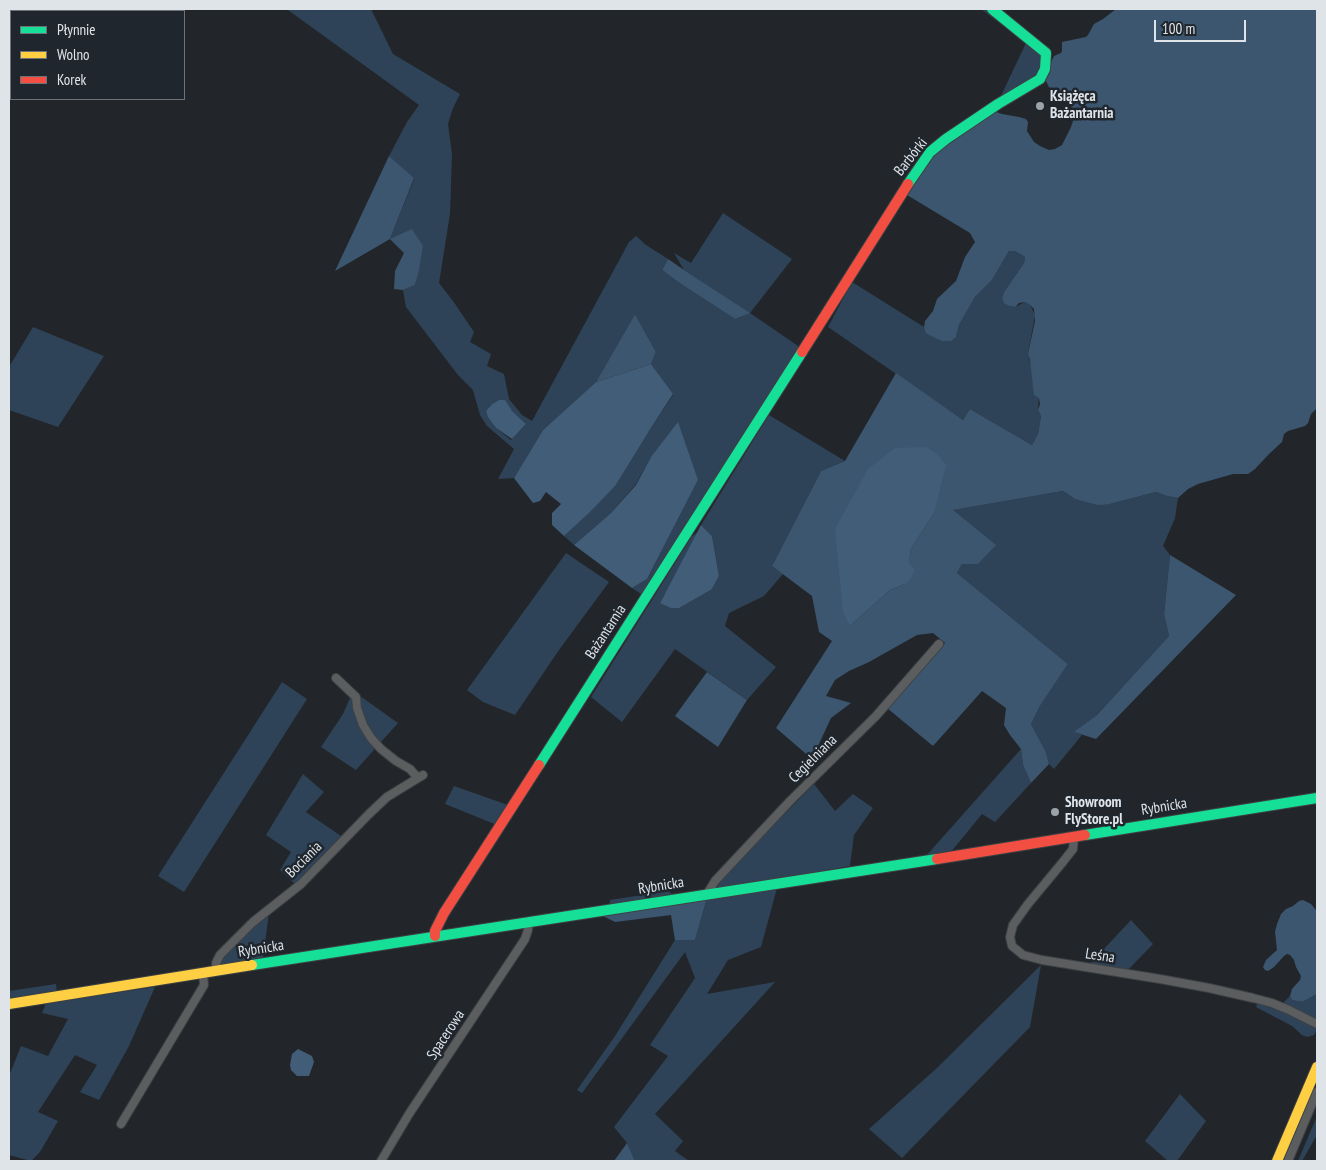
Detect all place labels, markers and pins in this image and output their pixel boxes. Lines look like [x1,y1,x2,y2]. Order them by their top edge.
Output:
place label: Książęca Bażantarnia [1050,88,1113,123]
marker: Książęca Bażantarnia [1034,100,1046,112]
place label: Showroom FlyStore.pl [1065,794,1123,829]
marker: Showroom FlyStore.pl [1049,806,1061,818]

